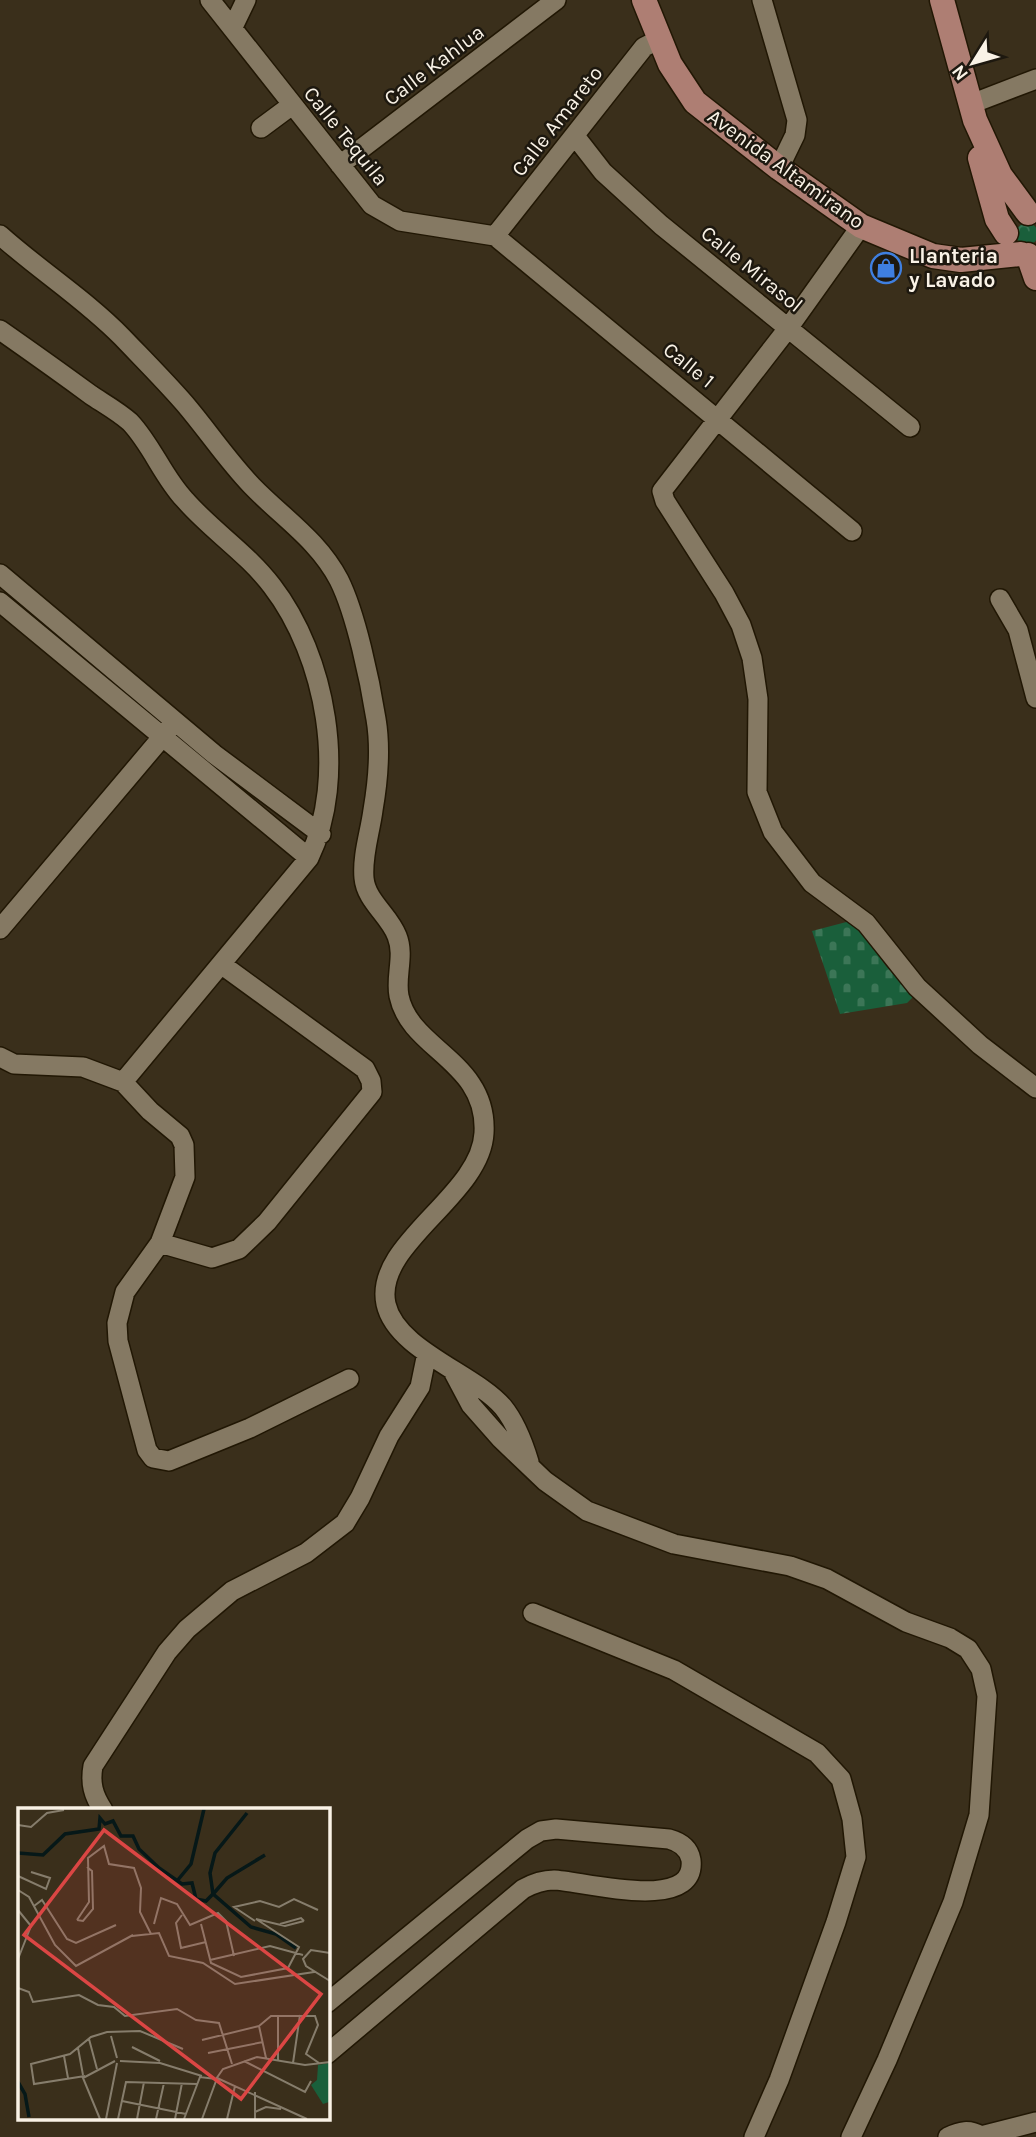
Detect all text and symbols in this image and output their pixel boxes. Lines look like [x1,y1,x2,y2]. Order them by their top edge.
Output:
street label: Calle Kahlua [379,20,489,110]
north arrow [938,28,1008,98]
street label: Calle Amareto [507,61,607,181]
text: N [947,61,973,85]
street label: Calle Tequila [299,82,393,190]
street label: Avenida Altamirano [703,104,869,234]
street label: Calle Mirasol [696,221,808,317]
place label: Llanteria y Lavado [909,244,998,292]
shop icon: Llanteria y Lavado [869,251,903,285]
street label: Calle 1 [659,337,719,393]
inset map [18,1808,329,2120]

